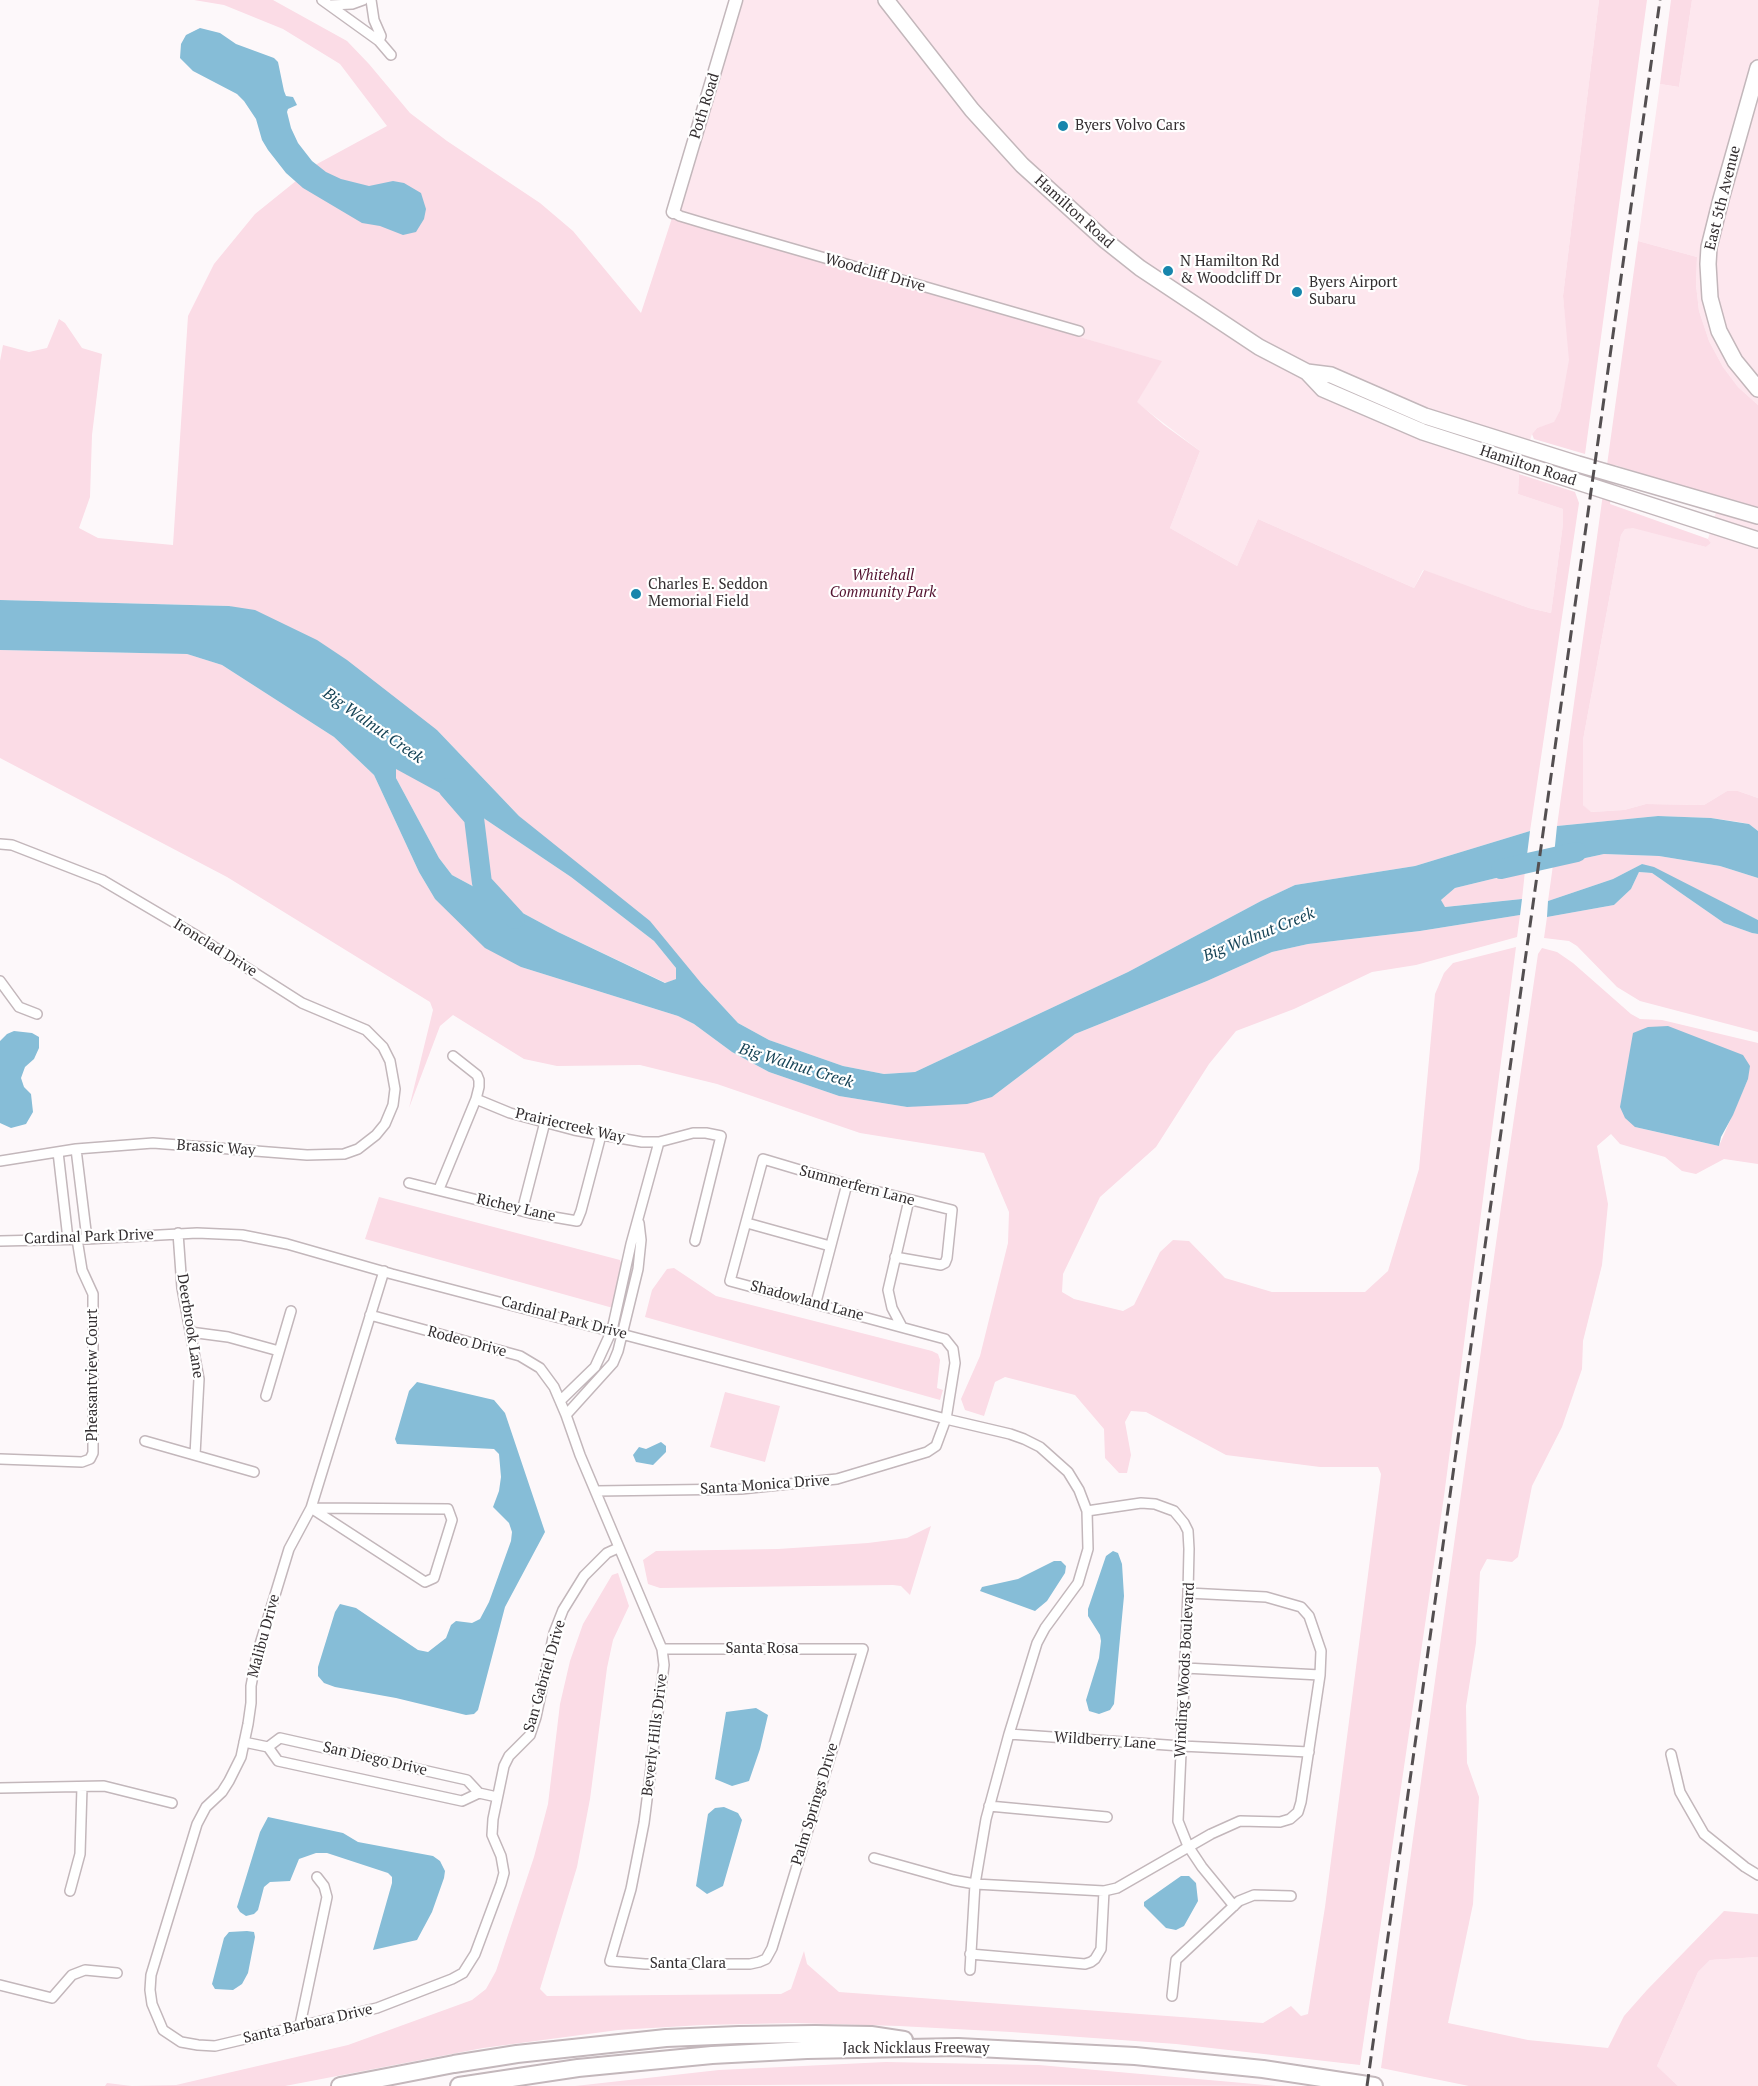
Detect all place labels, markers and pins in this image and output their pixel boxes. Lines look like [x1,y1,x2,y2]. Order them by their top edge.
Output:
place label: Byers Volvo Cars [1075,117,1185,135]
marker: Byers Volvo Cars [1056,119,1070,133]
place label: N Hamilton Rd & Woodcliff Dr [1180,253,1281,288]
marker: N Hamilton Rd & Woodcliff Dr [1161,264,1175,278]
place label: Byers Airport Subaru [1309,274,1398,309]
marker: Byers Airport Subaru [1290,285,1304,299]
place label: Charles E. Seddon Memorial Field [648,576,768,611]
marker: Charles E. Seddon Memorial Field [629,587,643,601]

